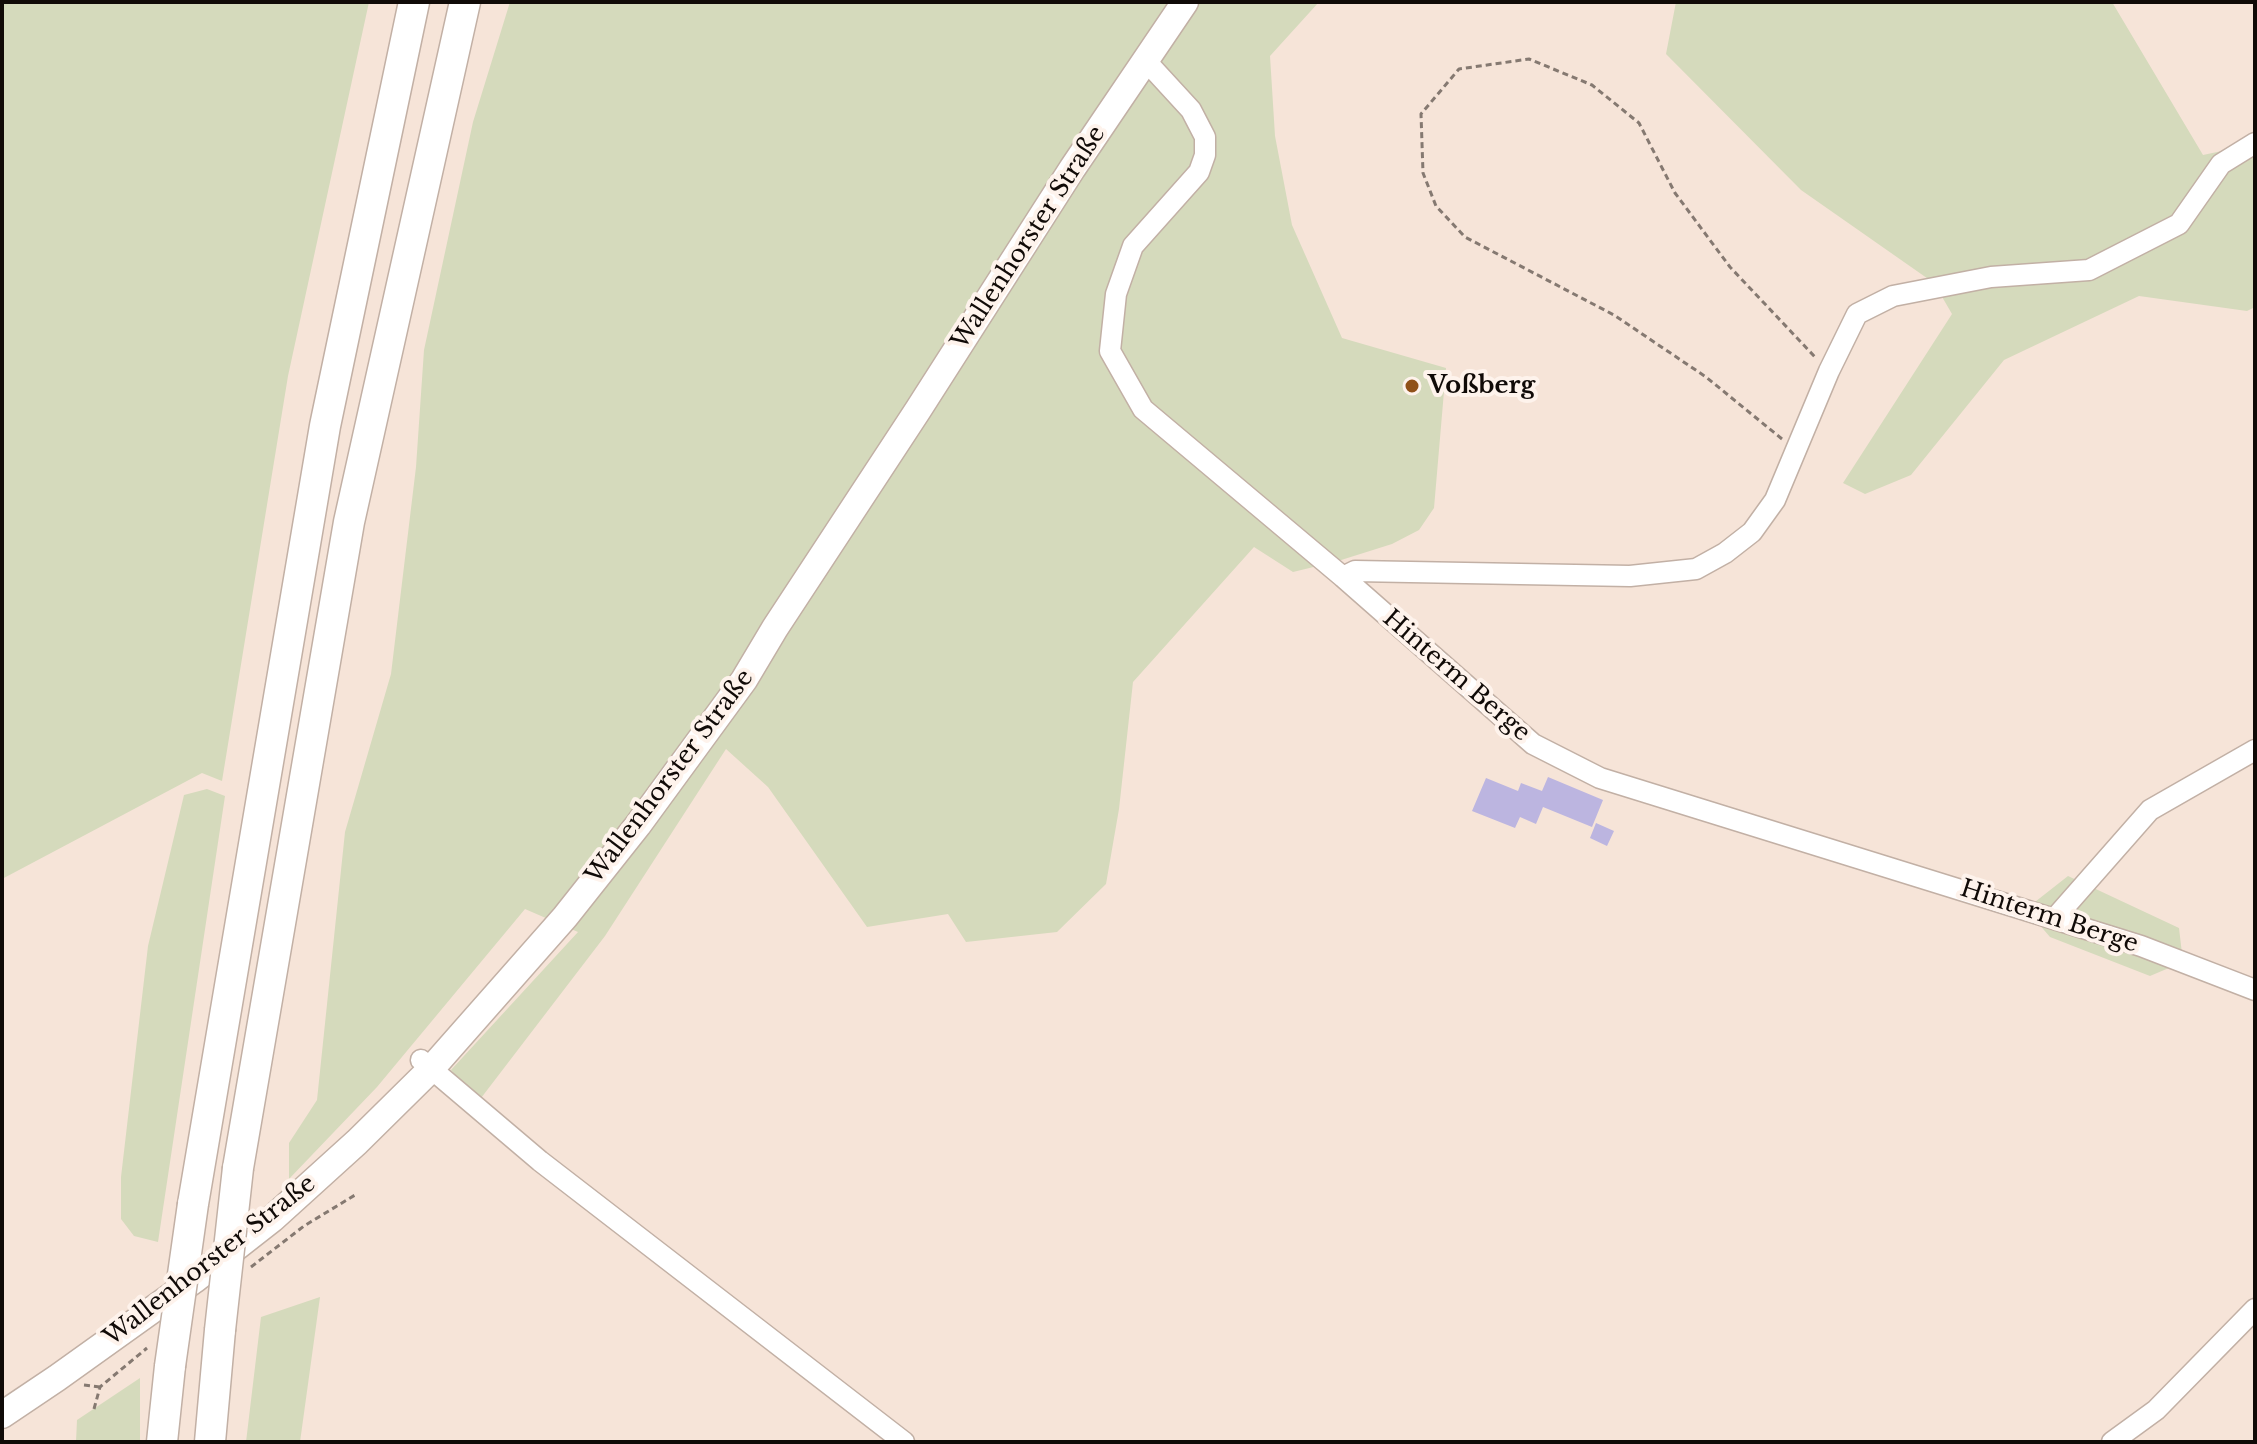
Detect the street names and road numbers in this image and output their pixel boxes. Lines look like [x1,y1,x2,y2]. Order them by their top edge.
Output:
street label: Wallenhorster Straße [946,121,1112,355]
street label: Hinterm Berge [1377,604,1535,748]
street label: Wallenhorster Straße [580,664,760,890]
street label: Hinterm Berge [1956,875,2142,959]
street label: Wallenhorster Straße [99,1170,321,1352]

